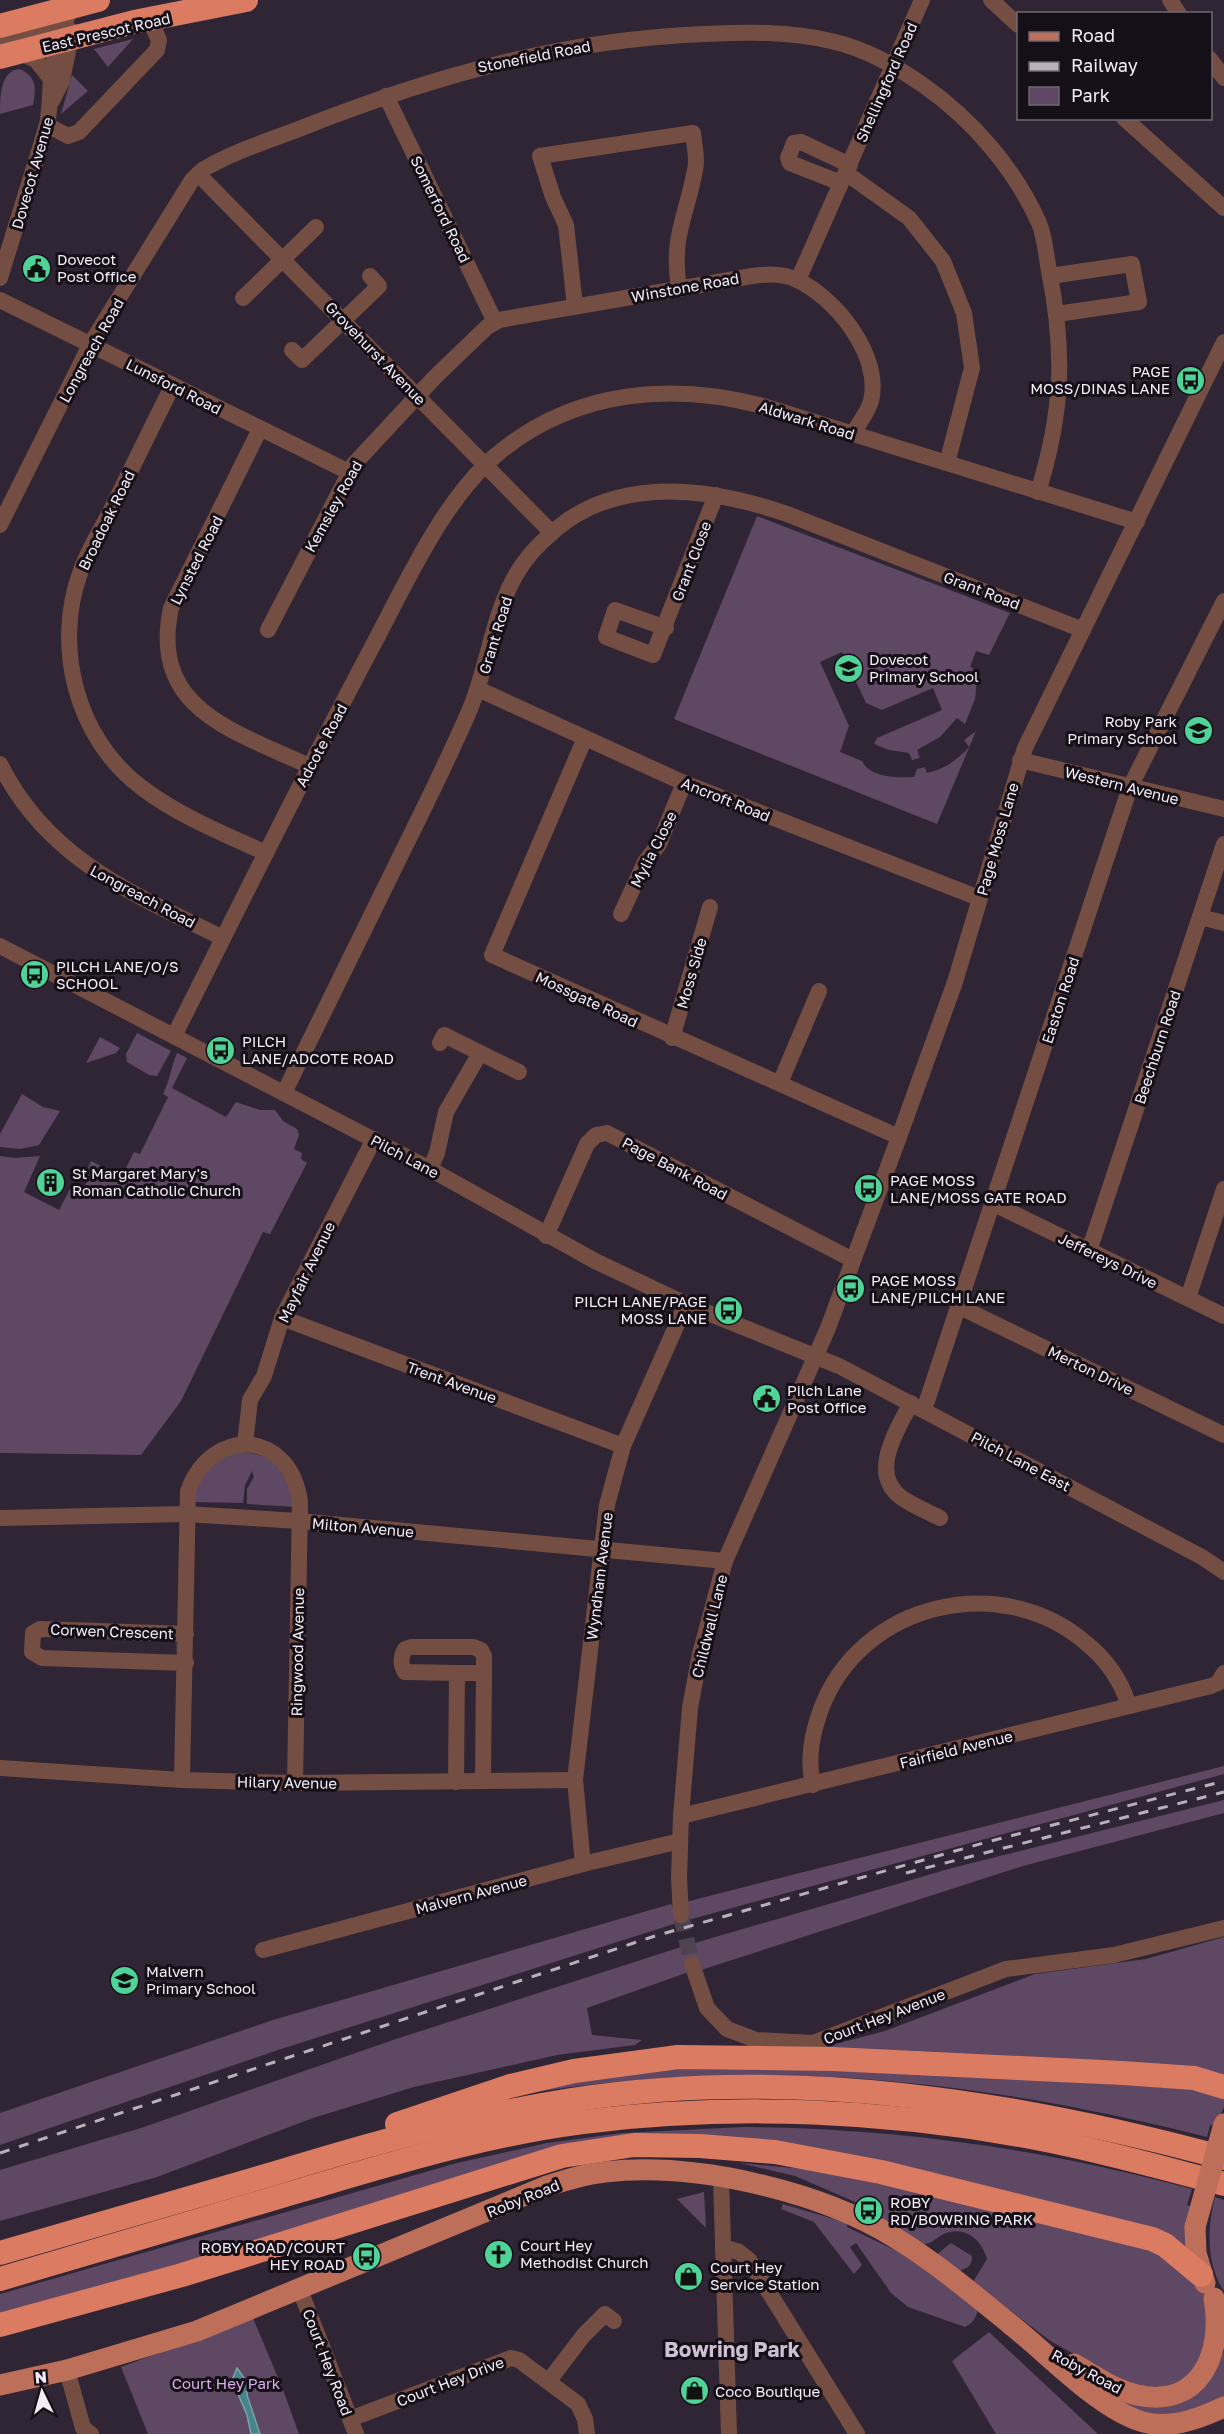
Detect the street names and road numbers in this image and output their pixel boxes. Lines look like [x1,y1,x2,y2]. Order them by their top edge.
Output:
street label: East Prescot Road [40,8,172,56]
street label: Shellingford Road [851,19,921,145]
street label: Stonefield Road [476,36,592,76]
street label: Dovecot Avenue [7,115,57,231]
street label: Somerford Road [407,153,475,265]
street label: Winstone Road [630,269,740,305]
street label: Longreach Road [55,295,127,405]
street label: Grovehurst Avenue [322,298,430,409]
street label: Lunsford Road [123,354,225,418]
street label: Aldwark Road [757,397,857,443]
street label: Kemsley Road [300,457,366,555]
street label: Broadoak Road [74,467,138,573]
street label: Lynsted Road [166,513,226,607]
street label: Grant Close [668,518,715,603]
street label: Grant Road [941,567,1023,613]
street label: Grant Road [475,594,515,676]
street label: Adcote Road [292,700,350,790]
street label: Western Avenue [1063,762,1181,808]
street label: Ancroft Road [679,773,773,825]
street label: Page Moss Lane [972,780,1022,897]
street label: Mylia Close [626,808,680,890]
street label: Longreach Road [87,861,199,931]
street label: Moss Side [672,935,710,1011]
street label: Easton Road [1038,954,1082,1046]
street label: Mossgate Road [533,967,641,1031]
street label: Beechburn Road [1130,988,1184,1106]
street label: Pilch Lane [368,1131,442,1182]
street label: Page Bank Road [619,1133,731,1203]
street label: Mayfair Avenue [274,1218,338,1325]
street label: Jeffereys Drive [1056,1228,1161,1292]
street label: Merton Drive [1045,1342,1137,1399]
street label: Trent Avenue [405,1357,500,1407]
street label: Pilch Lane East [968,1427,1074,1495]
street label: Wyndham Avenue [582,1511,616,1641]
street label: Milton Avenue [311,1514,415,1540]
street label: Childwall Lane [687,1572,731,1680]
street label: Ringwood Avenue [287,1587,307,1716]
street label: Corwen Crescent [50,1620,174,1642]
street label: Fairfield Avenue [898,1726,1015,1772]
street label: Hilary Avenue [237,1772,337,1792]
street label: Malvern Avenue [413,1870,529,1918]
street label: Court Hey Avenue [821,1984,948,2048]
street label: Roby Road [484,2175,562,2221]
street label: Court Hey Road [299,2306,357,2418]
street label: Roby Road [1049,2345,1125,2397]
street label: Court Hey Drive [394,2352,506,2410]

